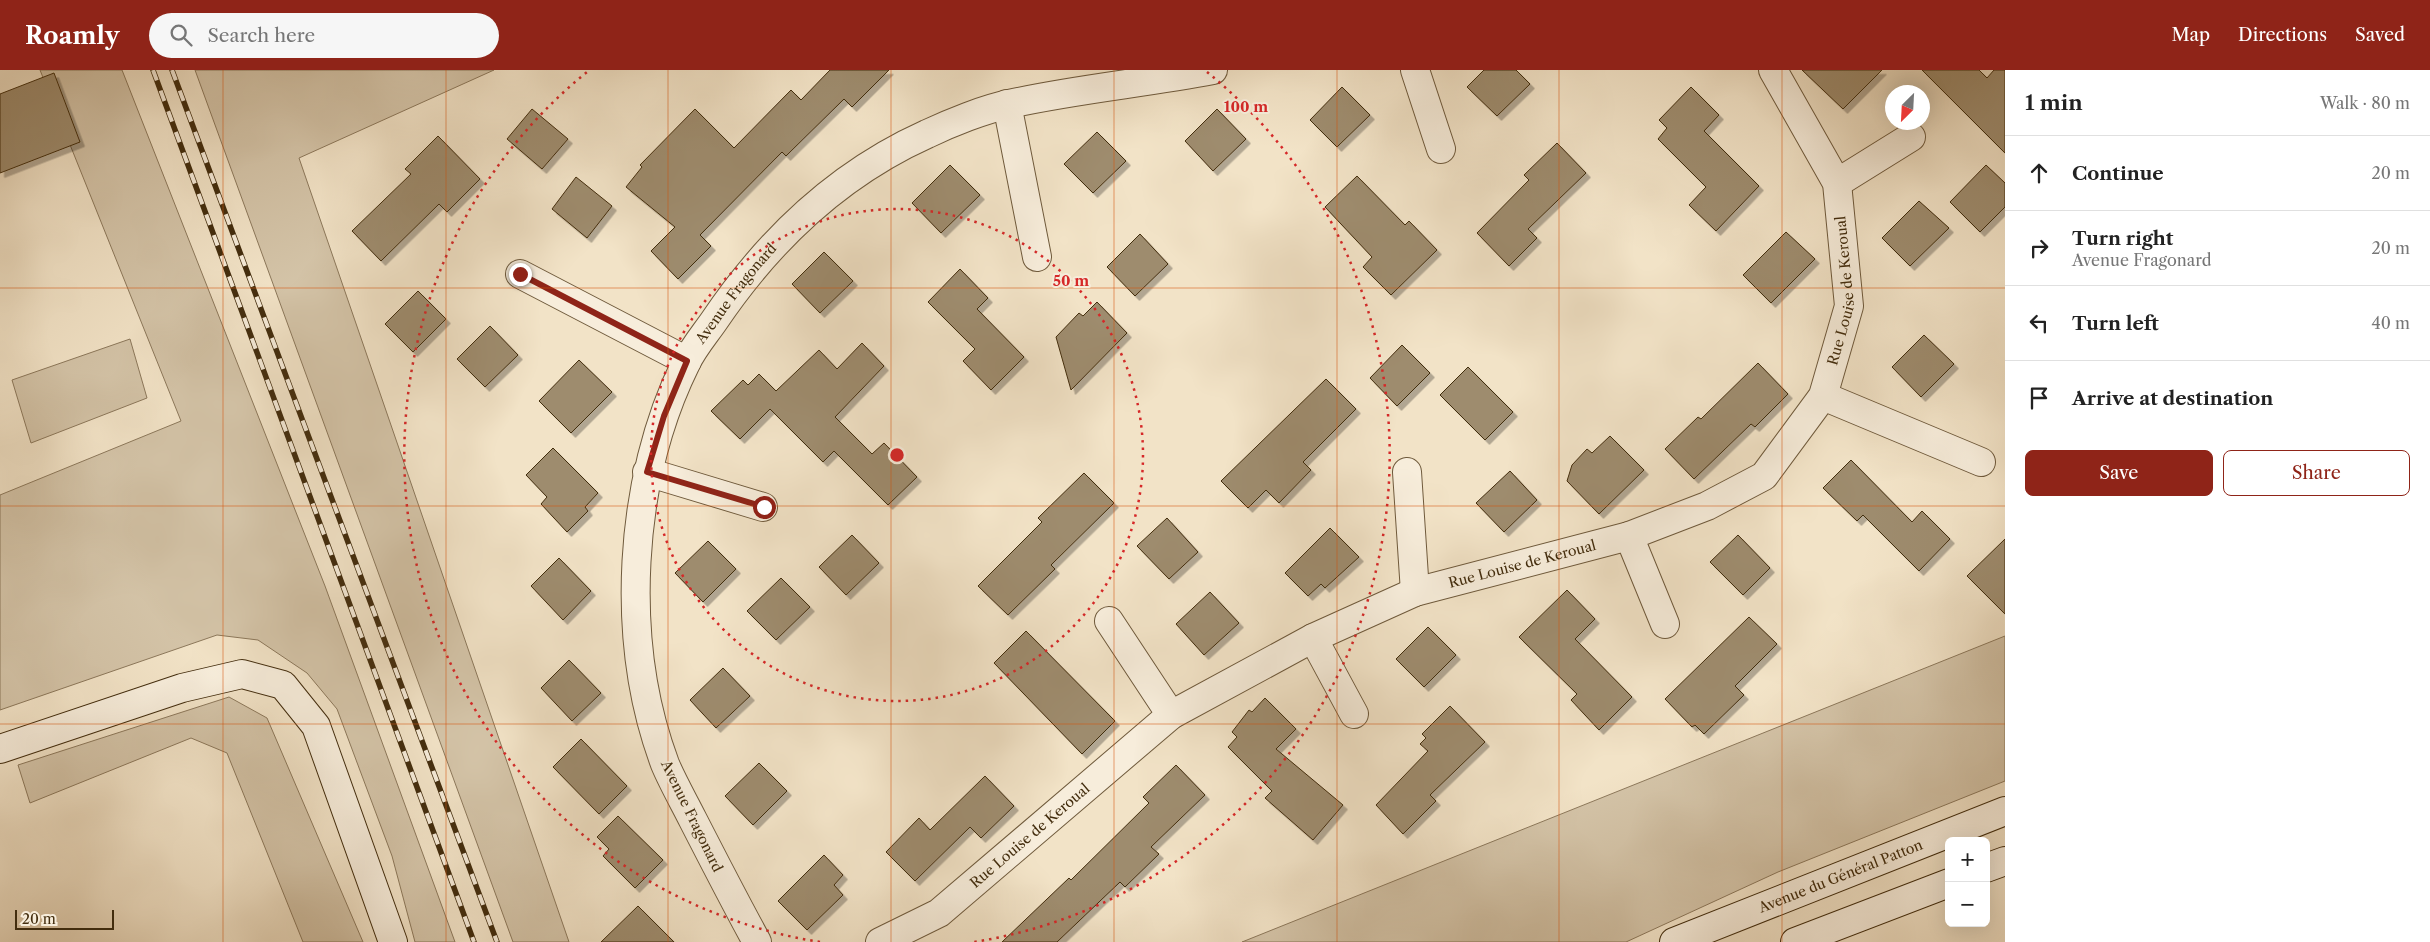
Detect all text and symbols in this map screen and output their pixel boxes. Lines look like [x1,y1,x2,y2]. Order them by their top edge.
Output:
search box [149,13,499,58]
text: Roamly [25,21,119,50]
icon: search [167,21,195,49]
text: Search here [207,24,315,47]
text: Map [2171,24,2210,46]
text: Directions [2238,24,2327,46]
text: Saved [2355,24,2405,46]
north arrow [1885,85,1930,130]
text: 1 min [2025,90,2083,115]
text: Walk · 80 m [2320,93,2410,113]
text: 100 m [1224,97,1268,116]
icon: ahead [2025,159,2053,187]
text: Continue [2072,162,2164,185]
text: 20 m [2371,163,2410,183]
street label: Rue Louise de Keroual [1823,215,1858,367]
text: Turn right [2072,227,2173,250]
icon: right [2025,234,2053,262]
text: 20 m [2371,238,2410,258]
street label: Avenue Fragonard [691,239,781,348]
text: Avenue Fragonard [2072,250,2212,270]
route end [509,263,532,286]
text: 50 m [1053,271,1089,290]
icon: left [2025,309,2053,337]
text: Turn left [2072,312,2159,335]
text: 40 m [2371,313,2410,333]
icon: arrive [2025,384,2053,412]
text: Arrive at destination [2072,387,2273,410]
centre of rings [888,446,906,464]
button: Save [2025,450,2213,496]
button: Share [2223,450,2410,496]
route start [753,496,776,519]
street label: Rue Louise de Keroual [1447,536,1598,592]
street label: Avenue Fragonard [657,756,727,875]
street label: Rue Louise de Keroual [966,779,1093,892]
street label: Avenue du Général Patton [1755,835,1925,917]
map controls [1945,837,1990,927]
button: + [1945,837,1990,882]
button: − [1945,882,1990,927]
scale bar [15,907,114,930]
text: 20 m [22,910,56,928]

